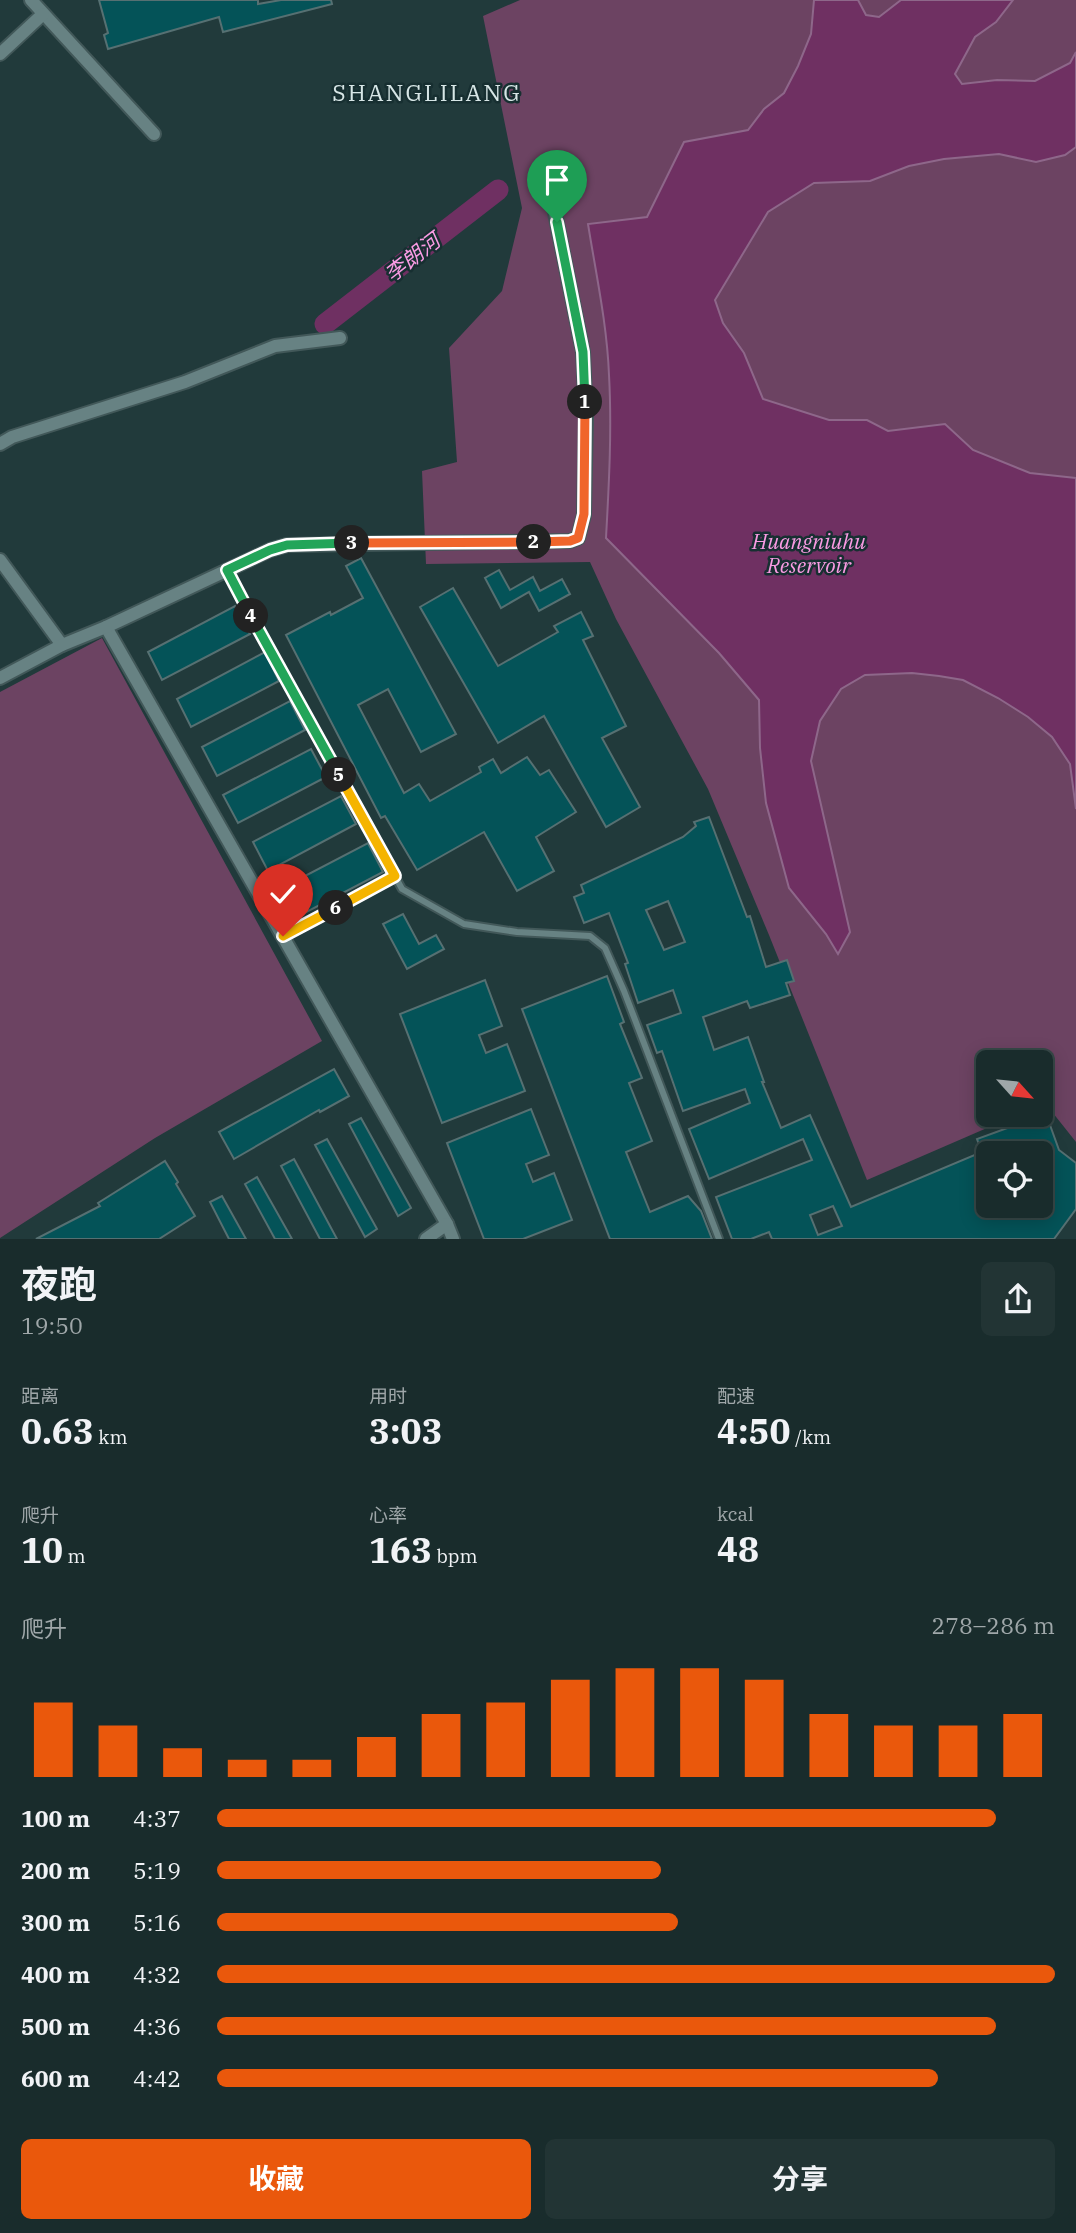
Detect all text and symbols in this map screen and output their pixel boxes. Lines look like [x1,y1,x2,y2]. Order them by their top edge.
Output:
district label: SHANGLILANG [332,77,522,107]
pin [527,150,587,222]
icon: arrive [538,161,576,199]
water label: 李朗河 [379,224,449,287]
pin: 1 [568,384,602,420]
text: 1 [579,389,590,413]
pin: 2 [516,524,552,560]
pin: 3 [334,526,370,560]
water label: Huangniuhu Reservoir [751,527,866,579]
text: 2 [528,529,539,553]
text: 3 [346,530,357,554]
pin: 4 [233,598,268,634]
text: 4 [245,603,256,627]
pin: 5 [322,758,356,792]
text: 5 [333,762,344,786]
pin [253,864,313,936]
icon: check [264,875,302,913]
pin: 6 [318,890,354,926]
text: 6 [330,895,341,919]
north arrow [976,1050,1054,1127]
map controls [976,1050,1053,1218]
button: locate [976,1141,1053,1218]
text: 夜跑 [21,1259,97,1308]
button: share [981,1262,1055,1336]
text: 19:50 [21,1310,83,1340]
text: 距离 [21,1384,59,1408]
text: 用时 [369,1384,407,1408]
text: 配速 [717,1384,755,1408]
text: 0.63 [21,1408,94,1454]
text: 3:03 [369,1408,443,1454]
text: 4:50 [717,1408,791,1454]
text: km [94,1425,128,1449]
text: /km [791,1425,831,1449]
text: kcal [717,1502,754,1526]
text: 爬升 [21,1503,59,1527]
text: 心率 [369,1503,407,1527]
text: 48 [717,1526,759,1572]
text: 10 [21,1527,63,1573]
text: 163 [369,1527,432,1573]
text: m [63,1544,86,1568]
text: bpm [432,1544,478,1568]
text: 278–286 m [931,1610,1055,1640]
text: 爬升 [21,1613,67,1643]
text: 100 m [21,1803,90,1833]
text: 4:37 [133,1803,181,1833]
text: 200 m [21,1855,90,1885]
text: 5:19 [133,1855,181,1885]
text: 300 m [21,1907,90,1937]
text: 5:16 [133,1907,181,1937]
text: 400 m [21,1959,90,1989]
text: 4:32 [133,1959,181,1989]
text: 500 m [21,2011,90,2041]
text: 4:36 [133,2011,181,2041]
text: 600 m [21,2063,90,2093]
text: 4:42 [133,2063,181,2093]
button: 收藏 [21,2139,531,2219]
button: 分享 [545,2139,1055,2219]

